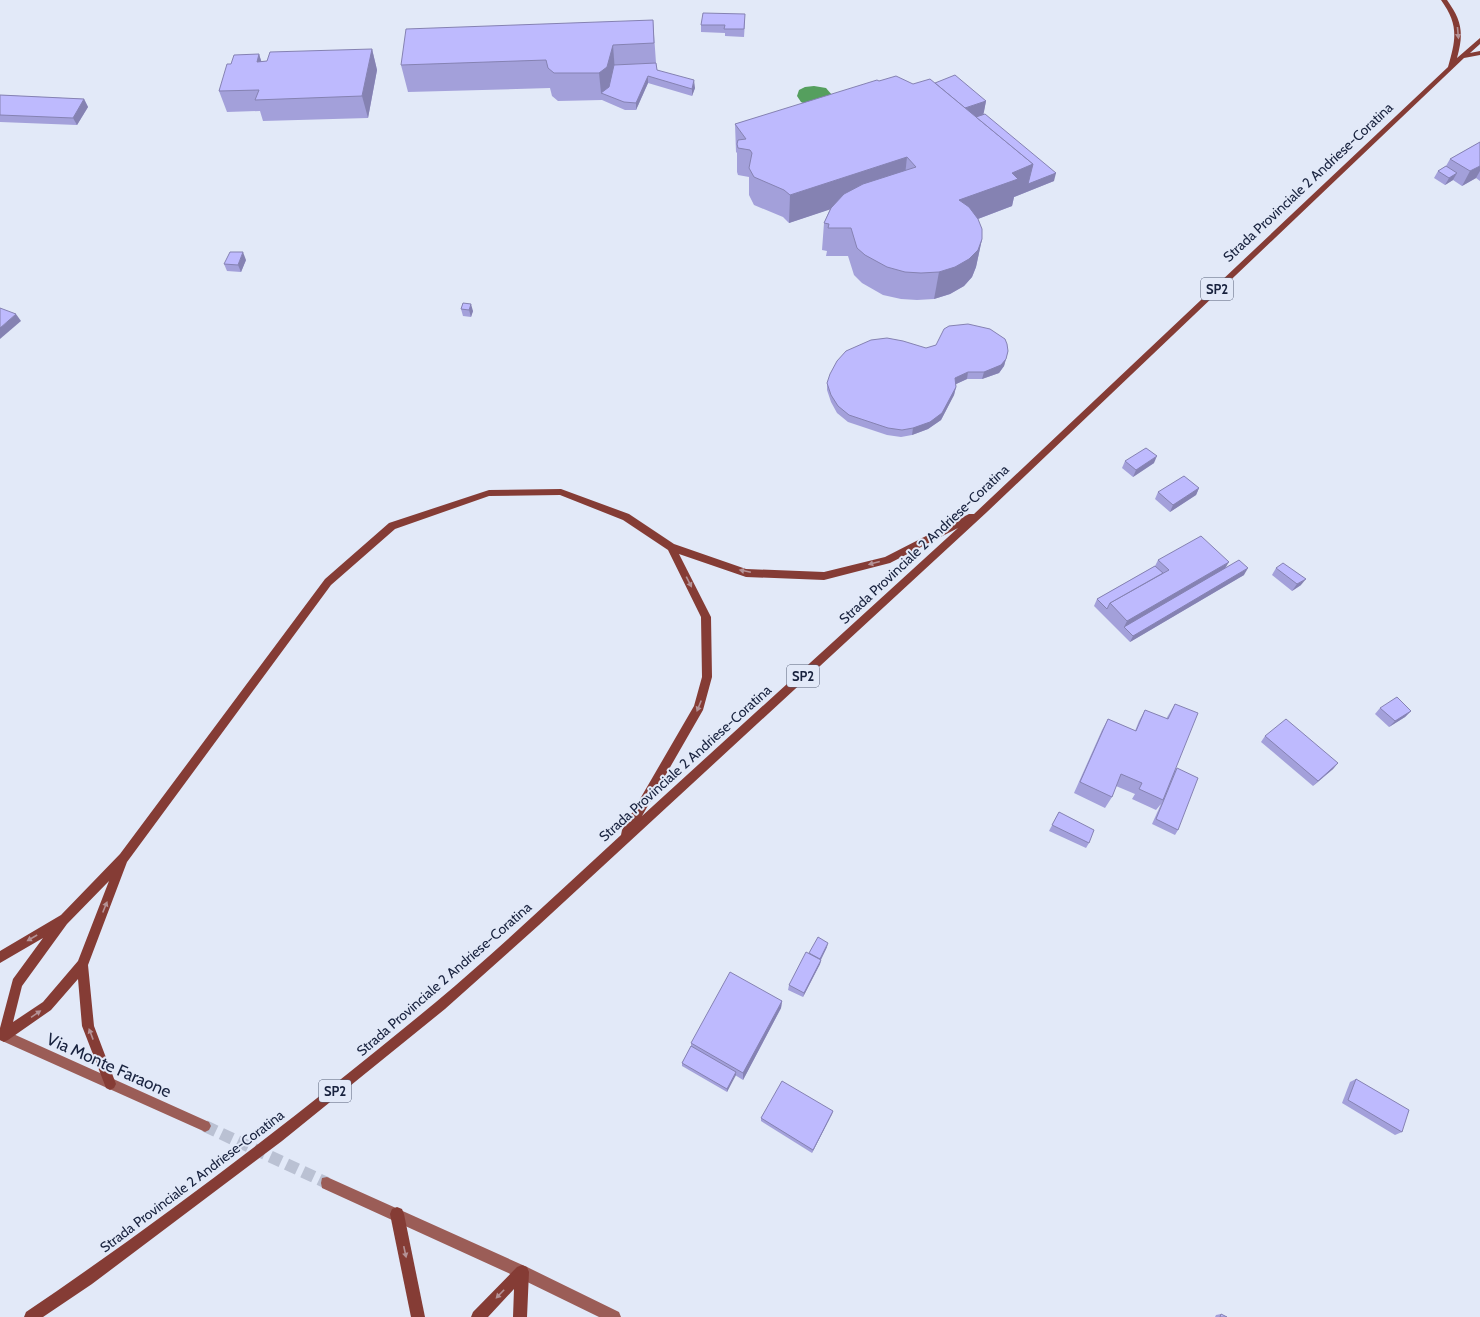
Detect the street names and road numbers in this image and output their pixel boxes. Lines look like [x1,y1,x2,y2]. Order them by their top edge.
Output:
street label: Strada Provinciale 2 Andriese-Coratina [1219,98,1397,266]
road number: SP2 [1201,278,1233,300]
street label: Strada Provinciale 2 Andriese-Coratina [835,460,1013,628]
road number: SP2 [787,665,819,687]
street label: Strada Provinciale 2 Andriese-Coratina [595,681,775,845]
street label: Strada Provinciale 2 Andriese-Coratina [353,898,535,1060]
street label: Via Monte Faraone [44,1029,175,1102]
road number: SP2 [319,1080,351,1102]
street label: Strada Provinciale 2 Andriese-Coratina [96,1106,288,1256]

